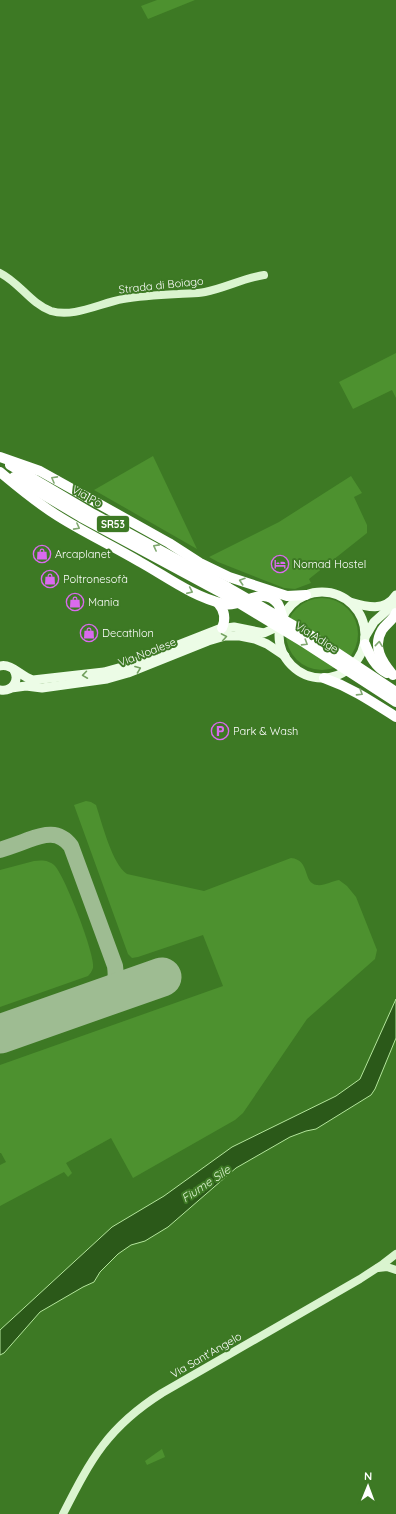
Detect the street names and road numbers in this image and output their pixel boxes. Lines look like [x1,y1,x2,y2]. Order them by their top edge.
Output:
street label: Strada di Boiago [118,274,204,296]
street label: Via Po [69,482,105,510]
road number: SR53 [97,516,129,532]
street label: Via Adige [293,618,341,656]
street label: Via Noalese [116,635,178,669]
street label: Via Sant'Angelo [168,1329,244,1381]

